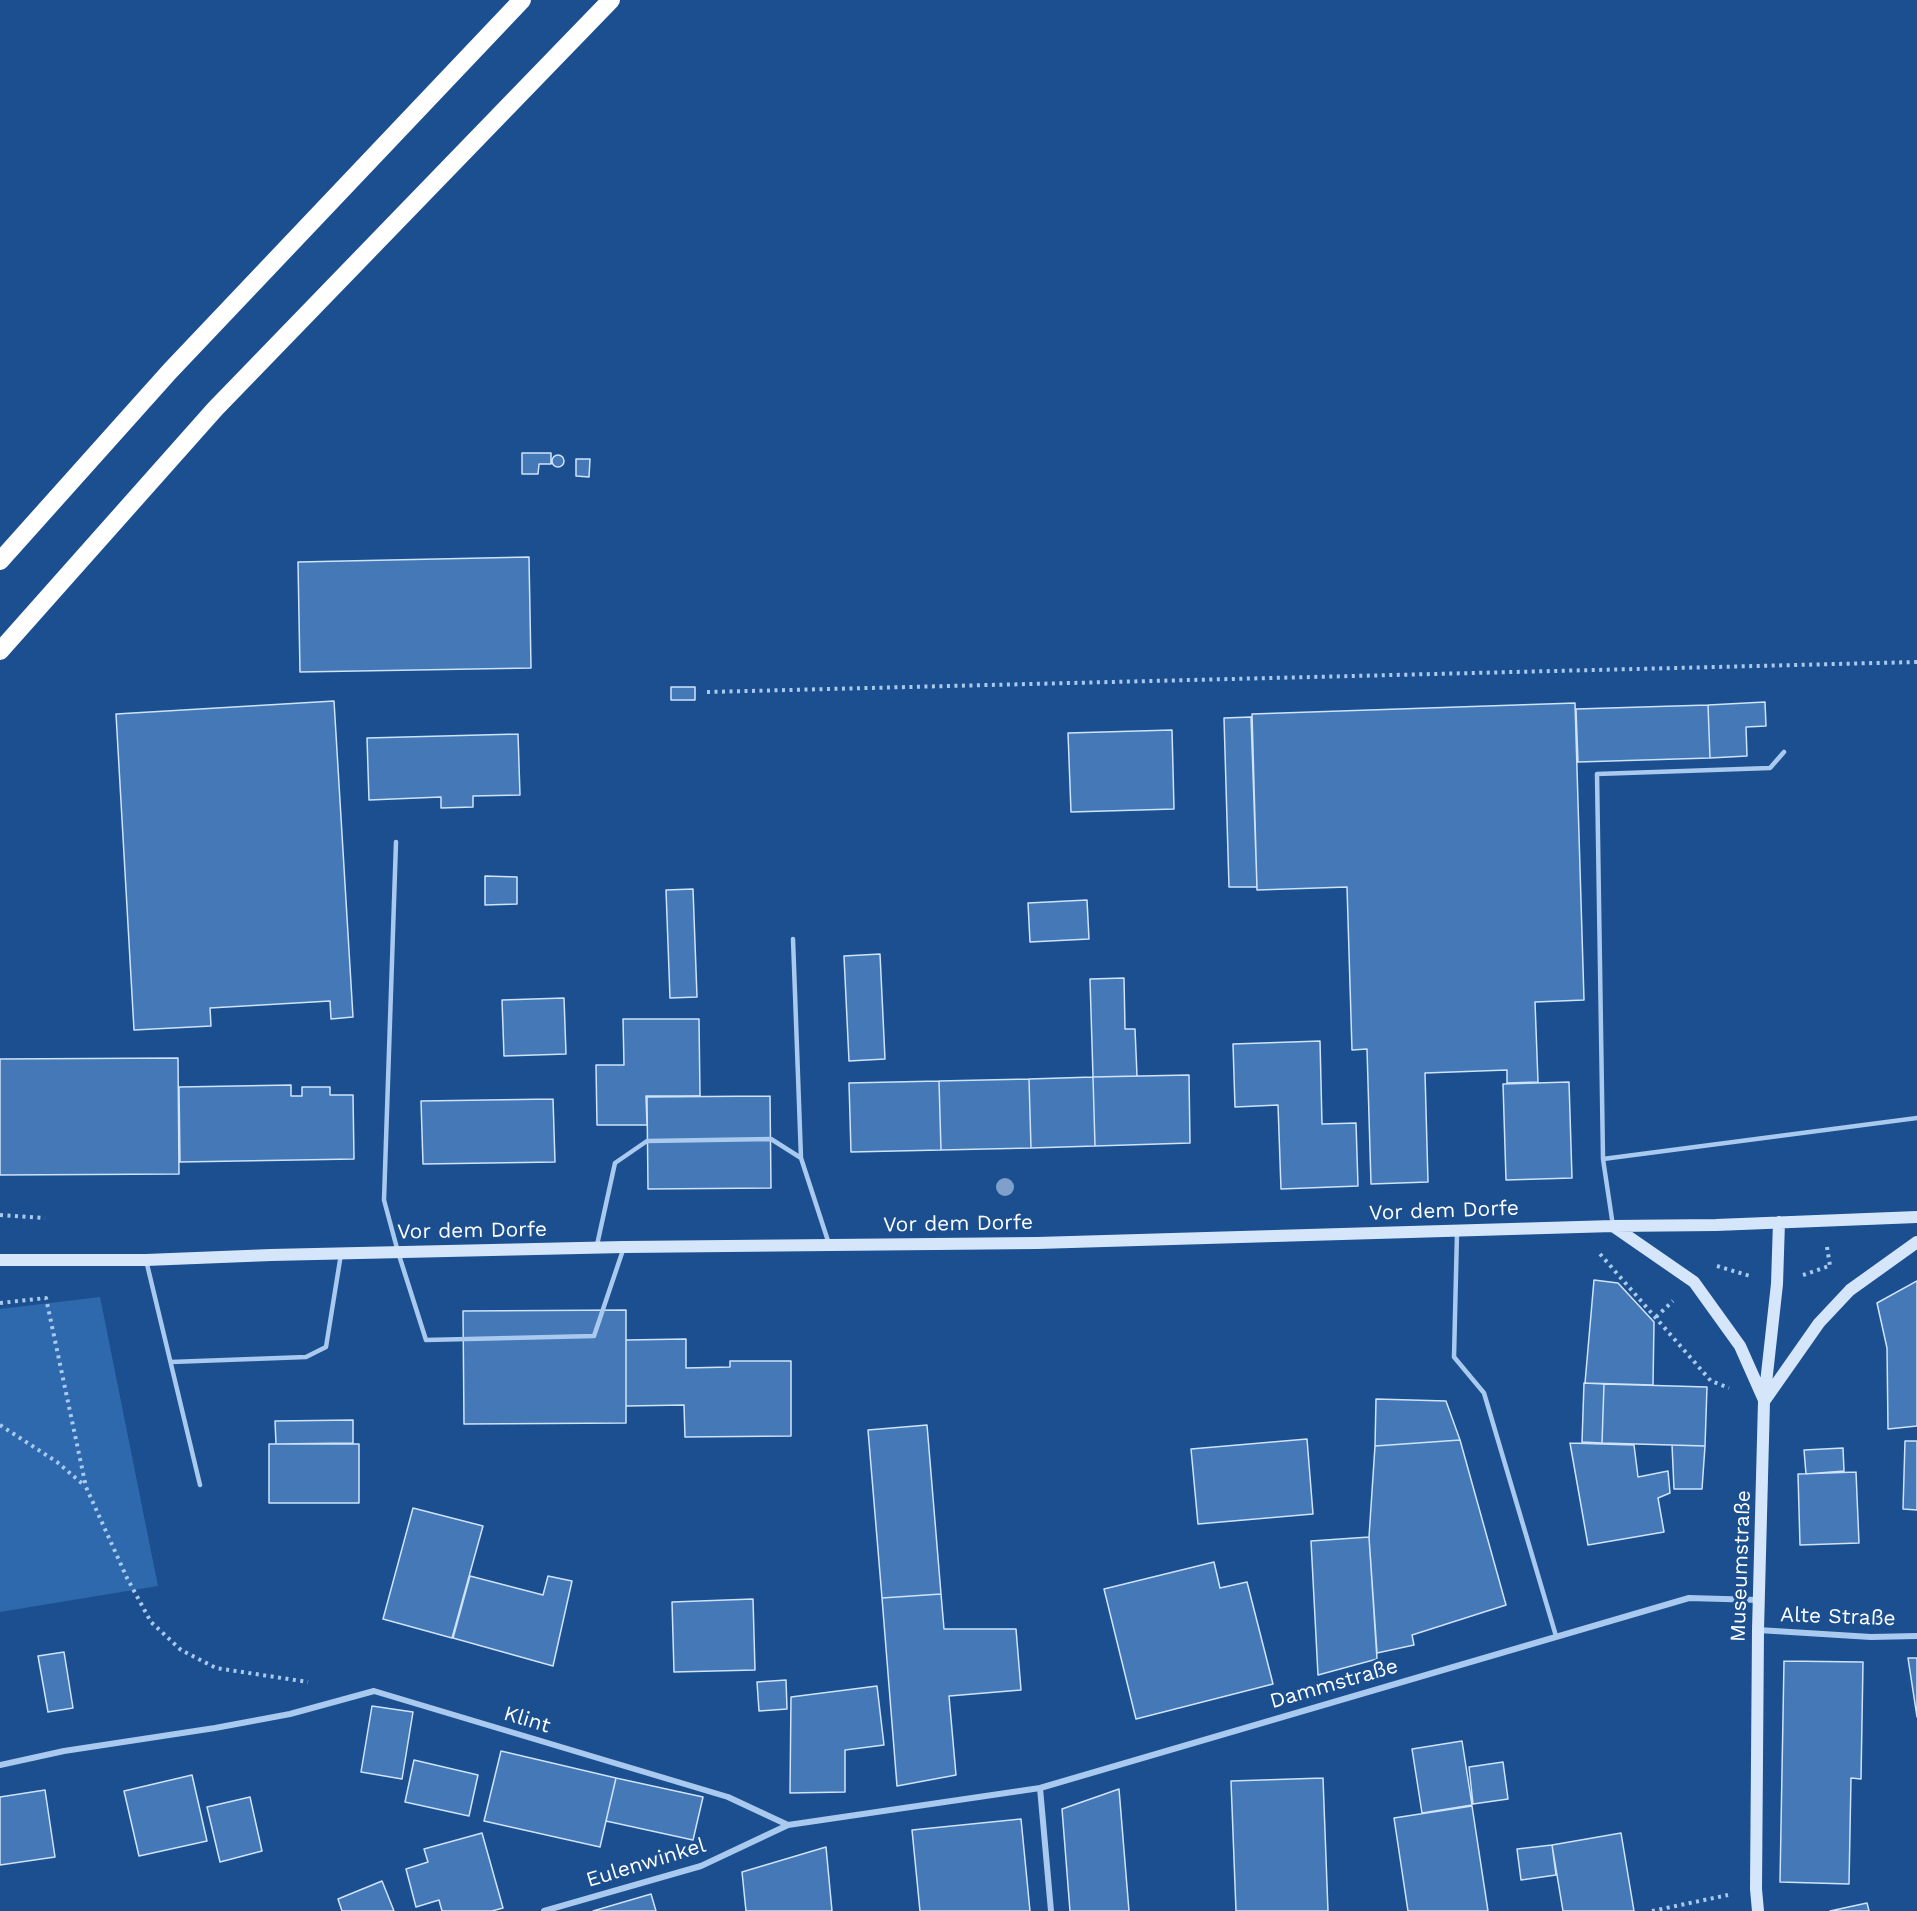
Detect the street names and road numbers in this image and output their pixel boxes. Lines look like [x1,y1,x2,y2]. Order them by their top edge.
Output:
street label: Vor dem Dorfe [1369,1196,1519,1226]
street label: Vor dem Dorfe [883,1210,1033,1238]
street label: Vor dem Dorfe [397,1217,547,1245]
street label: Museumstraße [1726,1490,1756,1642]
street label: Alte Straße [1780,1602,1896,1632]
street label: Dammstraße [1267,1654,1401,1714]
street label: Klint [501,1701,553,1739]
street label: Eulenwinkel [583,1833,709,1893]

